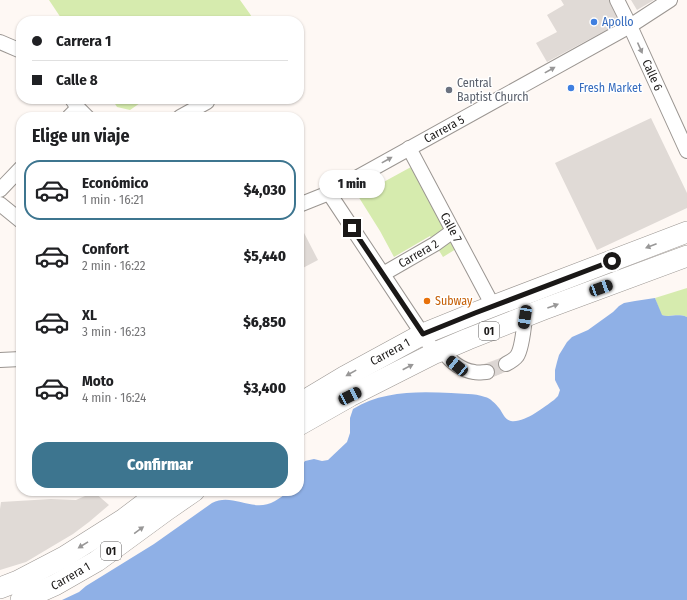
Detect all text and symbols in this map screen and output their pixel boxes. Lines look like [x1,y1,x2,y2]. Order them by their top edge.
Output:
place label: Apollo [602,15,634,29]
marker: Apollo [589,17,599,27]
text: Carrera 1 [56,32,111,50]
one-way arrow [637,42,643,53]
street label: Calle 6 [639,57,666,93]
one-way arrow [544,67,556,74]
text: Calle 8 [56,71,98,89]
place label: Central Baptist Church [457,76,529,104]
place label: Fresh Market [579,81,642,95]
marker: Fresh Market [566,83,576,93]
marker: Central Baptist Church [444,85,454,95]
street label: Carrera 5 [422,112,467,146]
text: Elige un viaje [32,125,130,147]
one-way arrow [382,157,393,164]
callout: 1 min [319,170,385,198]
icon: car [34,172,70,208]
text: Económico [82,174,149,192]
text: 1 min [338,176,366,191]
text: $4,030 [244,181,286,199]
text: 1 min · 16:21 [82,192,144,207]
street label: Calle 7 [438,210,465,245]
route end [343,219,361,237]
street label: Carrera 2 [396,237,441,270]
icon: car [34,238,70,274]
text: Confort [82,240,129,258]
one-way arrow [644,244,656,250]
text: $5,440 [244,247,286,265]
route start [603,252,621,270]
text: 2 min · 16:22 [82,258,146,273]
car [588,278,614,298]
place label: Subway [435,294,473,308]
marker: Subway [422,296,432,306]
one-way arrow [548,302,560,308]
icon: car [34,304,70,340]
car [517,304,533,330]
text: XL [82,306,97,324]
text: $6,850 [243,313,286,331]
road number: 01 [479,322,499,340]
text: 3 min · 16:23 [82,324,146,339]
street label: Carrera 1 [368,335,412,368]
car [444,354,470,378]
one-way arrow [402,364,413,370]
icon: car [34,370,70,406]
one-way arrow [345,370,357,377]
text: Moto [82,372,114,390]
text: $3,400 [244,379,286,397]
car [337,385,363,407]
text: 4 min · 16:24 [82,390,146,405]
button: Confirmar [32,442,288,488]
one-way arrow [133,526,144,534]
one-way arrow [77,542,89,549]
road number: 01 [101,542,121,560]
street label: Carrera 1 [49,559,93,593]

